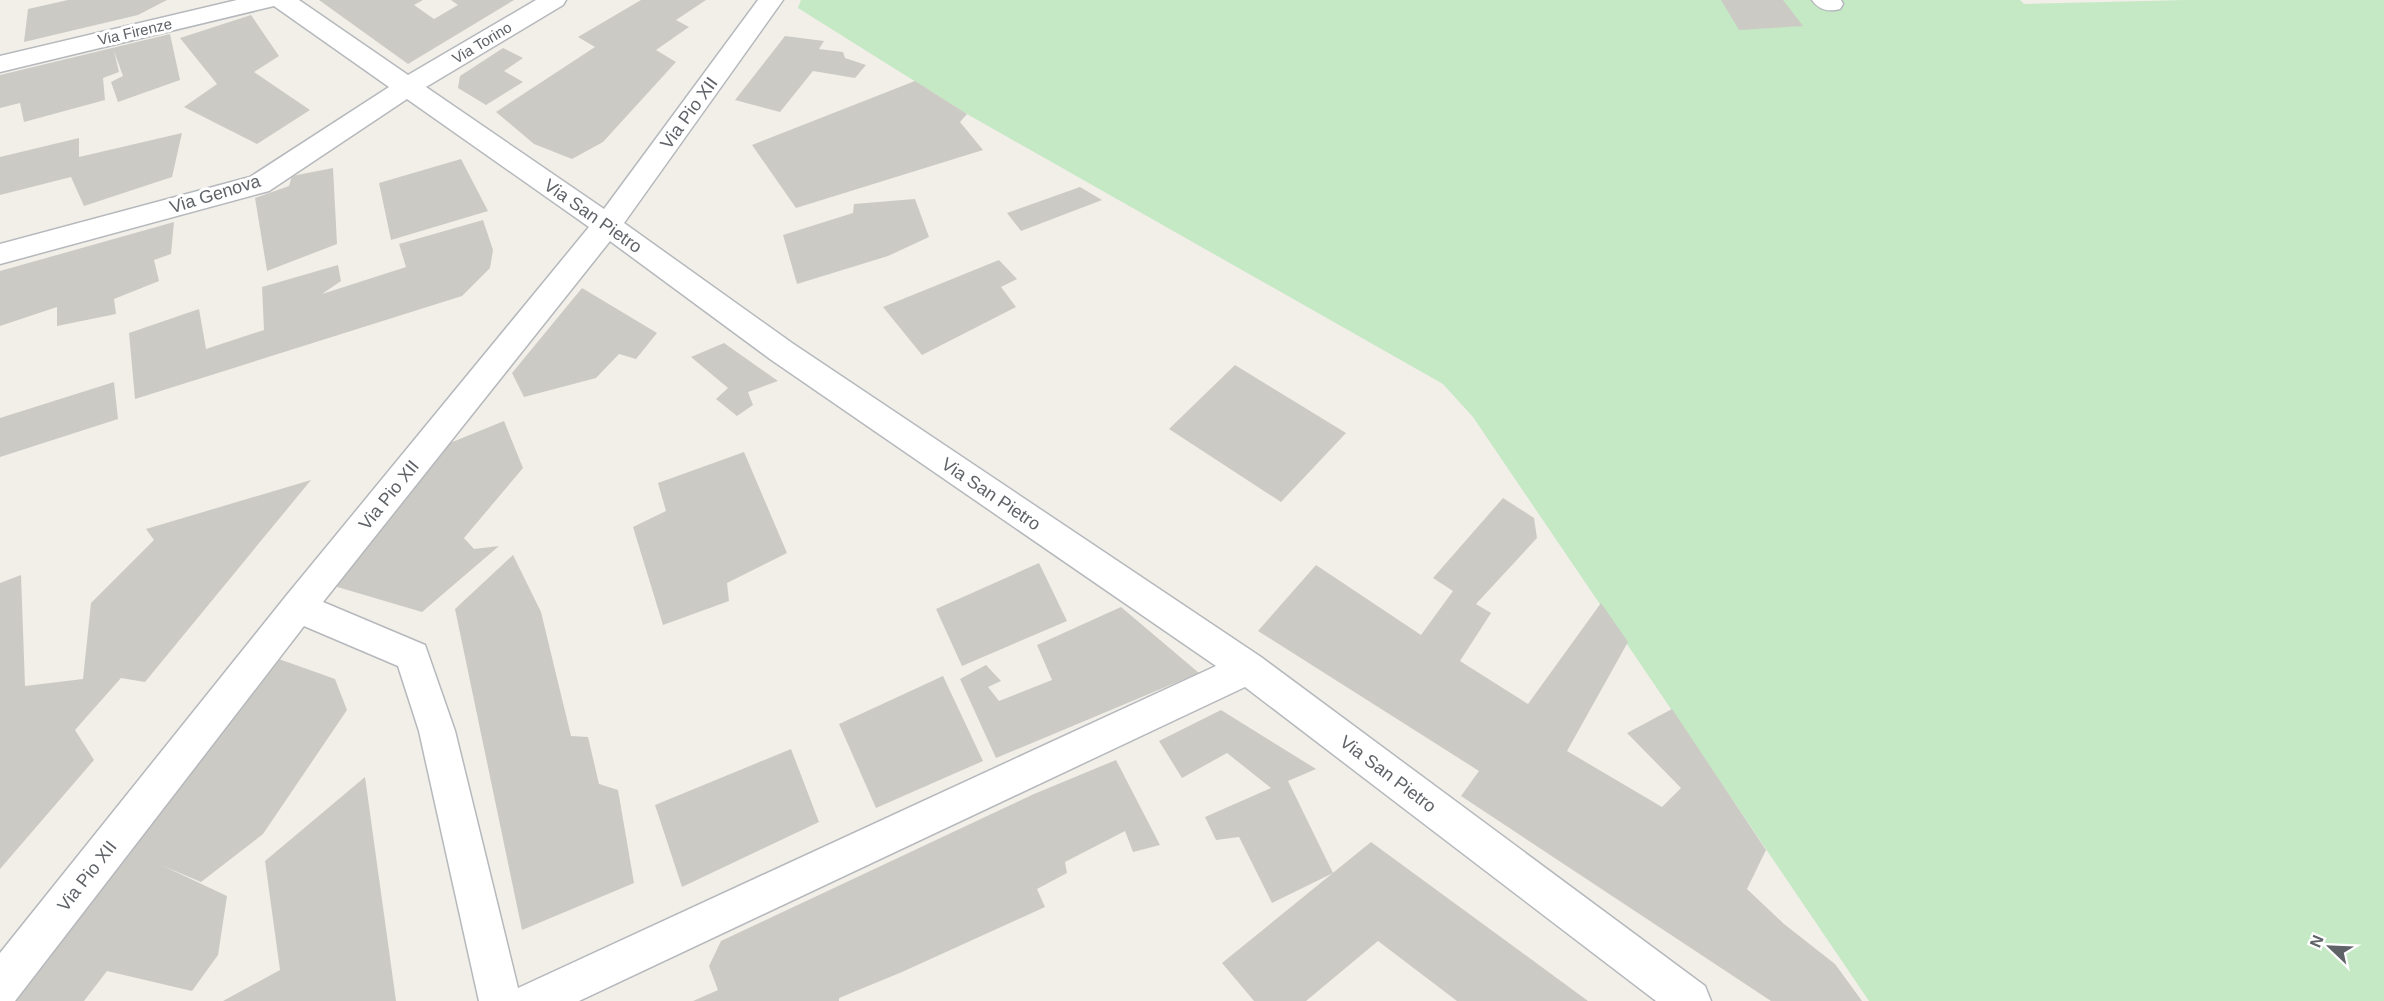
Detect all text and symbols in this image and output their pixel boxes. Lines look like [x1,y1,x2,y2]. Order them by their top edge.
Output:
street label: Via Firenze [96,15,174,48]
street label: Via Torino [449,18,514,67]
street label: Via Pio XII [656,73,722,153]
street label: Via Genova [167,170,264,217]
street label: Via San Pietro [540,175,646,257]
street label: Via San Pietro [938,454,1044,534]
street label: Via Pio XII [355,456,423,534]
street label: Via San Pietro [1336,731,1440,817]
street label: Via Pio XII [53,837,121,915]
north arrow [2300,917,2360,977]
text: N [2307,933,2327,950]

